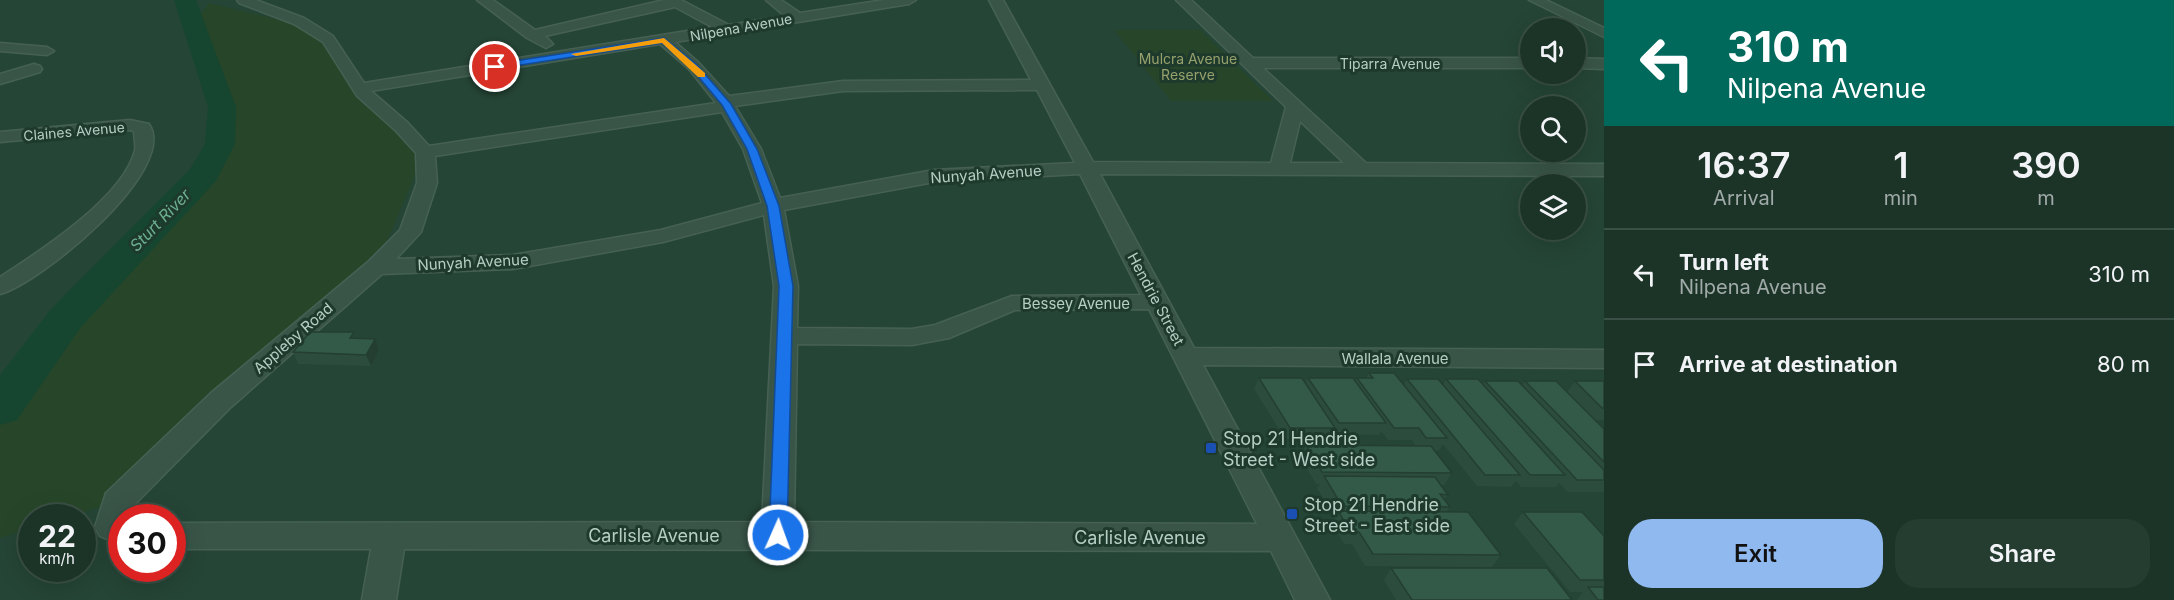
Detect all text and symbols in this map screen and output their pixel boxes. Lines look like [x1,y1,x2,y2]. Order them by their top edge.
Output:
street label: Nilpena Avenue [689,10,793,44]
map controls [1520,18,1586,240]
button: sound [1520,18,1586,84]
text: 310 m [1727,21,1849,72]
icon: left [1628,24,1706,102]
pin [469,41,520,92]
icon: arrive [478,50,511,83]
park label: Mulcra Avenue Reserve [1139,50,1237,83]
street label: Tiparra Avenue [1340,55,1440,72]
text: Nilpena Avenue [1727,72,1926,105]
button: search [1520,96,1586,162]
street label: Claines Avenue [23,118,125,144]
text: 16:37 [1697,143,1791,187]
text: 1 [1893,143,1908,187]
text: 390 [2011,143,2081,187]
street label: Nunyah Avenue [930,161,1042,187]
button: layers [1520,174,1586,240]
water label: Sturt River [125,184,195,255]
text: Arrival [1713,186,1775,210]
text: min [1884,186,1918,210]
text: m [2037,186,2055,210]
street label: Hendrie Street [1123,249,1189,349]
text: Turn left [1679,249,1769,275]
street label: Nunyah Avenue [417,250,529,274]
icon: left [1628,258,1661,291]
text: 310 m [2088,261,2150,287]
text: Nilpena Avenue [1679,275,1827,299]
street label: Bessey Avenue [1022,294,1130,313]
street label: Appleby Road [249,298,337,378]
icon: arrive [1628,348,1661,381]
street label: Wallala Avenue [1341,349,1449,368]
text: Arrive at destination [1679,351,1898,377]
text: 80 m [2097,351,2150,377]
place label: Stop 21 Hendrie Street - West side [1223,428,1375,470]
marker: Stop 21 Hendrie Street - West side [1204,441,1218,455]
place label: Stop 21 Hendrie Street - East side [1304,494,1450,536]
position arrow [746,503,810,567]
speed limit sign: 30 [108,504,186,582]
marker: Stop 21 Hendrie Street - East side [1285,507,1299,521]
text: 22 [38,518,76,554]
button: Exit [1628,519,1883,588]
button: Share [1895,519,2150,588]
street label: Carlisle Avenue [588,525,720,546]
street label: Carlisle Avenue [1074,527,1206,548]
text: km/h [39,549,75,568]

